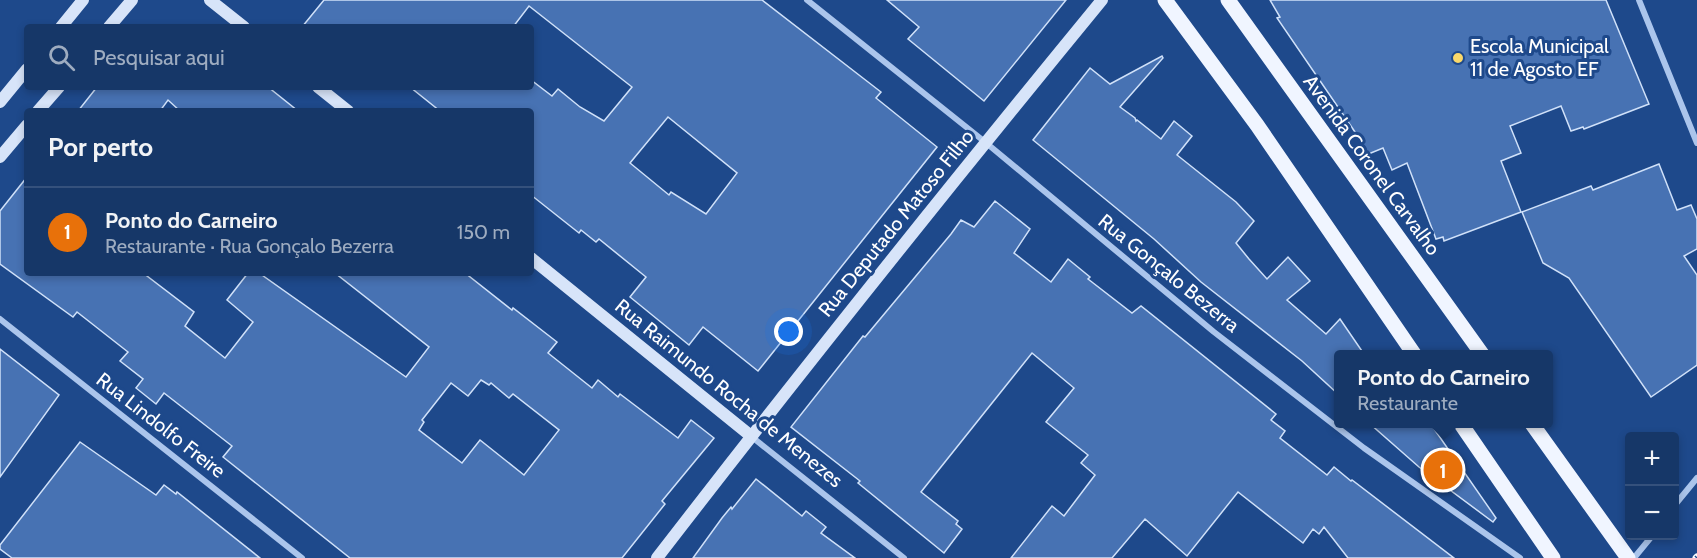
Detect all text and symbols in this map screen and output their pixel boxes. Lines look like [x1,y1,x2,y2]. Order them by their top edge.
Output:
search box [24,24,534,90]
place label: Escola Municipal 11 de Agosto EF [1470,34,1609,81]
icon: search [45,41,78,74]
text: Pesquisar aqui [93,44,225,71]
marker: Escola Municipal 11 de Agosto EF [1451,51,1465,65]
street label: Avenida Coronel Carvalho [1299,70,1445,260]
street label: Rua Deputado Matoso Filho [813,125,979,321]
text: Por perto [48,131,153,163]
text: Ponto do Carneiro [105,207,277,234]
street label: Rua Gonçalo Bezerra [1094,209,1245,337]
text: 1 [64,220,71,244]
text: 150 m [457,220,510,244]
text: Restaurante · Rua Gonçalo Bezerra [105,234,394,258]
street label: Rua Raimundo Rocha de Menezes [610,294,848,492]
your location [774,317,803,346]
popup [1334,350,1553,428]
text: Ponto do Carneiro [1357,364,1530,391]
street label: Rua Lindolfo Freire [92,367,230,483]
text: Restaurante [1357,391,1458,415]
map controls [1625,432,1679,540]
button: + [1625,432,1679,486]
pin: 1 [1424,448,1462,492]
button: − [1625,486,1679,540]

